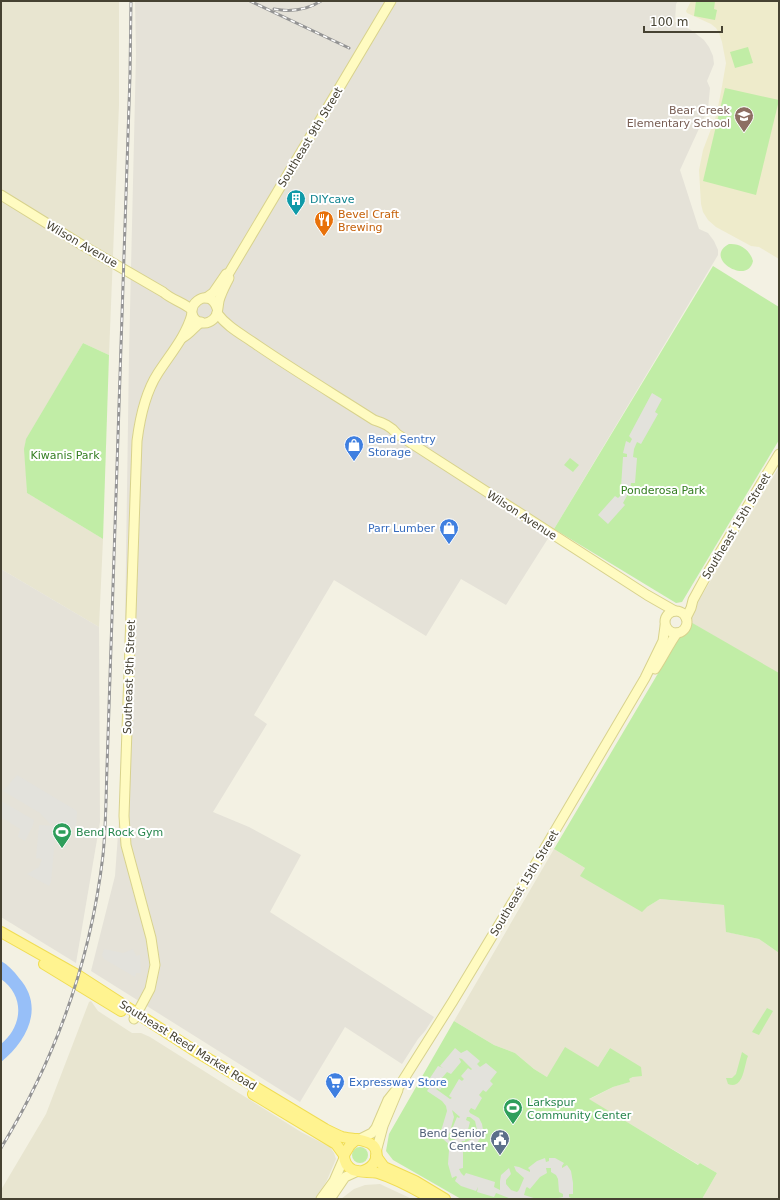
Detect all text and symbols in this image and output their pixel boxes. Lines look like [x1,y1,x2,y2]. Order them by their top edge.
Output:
scale bar [644,8,722,34]
text: 100 m [650,15,688,29]
street label: Southeast 9th Street [275,84,346,190]
place label: Bear Creek Elementary School [627,104,731,130]
school or university icon: Bear Creek Elementary School [733,105,755,133]
building icon: DIYcave [285,188,307,216]
place label: DIYcave [310,193,355,206]
place label: Bevel Craft Brewing [338,208,400,234]
restaurant icon: Bevel Craft Brewing [313,209,335,237]
street label: Wilson Avenue [44,219,120,270]
place label: Bend Sentry Storage [368,433,436,459]
shop icon: Bend Sentry Storage [343,434,365,462]
park label: Kiwanis Park [30,449,100,462]
street label: Southeast 15th Street [700,470,774,582]
park label: Ponderosa Park [621,484,706,497]
street label: Wilson Avenue [484,488,559,543]
shop icon: Parr Lumber [438,517,460,545]
place label: Parr Lumber [368,522,435,535]
street label: Southeast 9th Street [121,619,138,734]
sports icon: Bend Rock Gym [51,821,73,849]
place label: Bend Rock Gym [76,826,163,839]
street label: Southeast 15th Street [488,827,562,939]
street label: Southeast Reed Market Road [117,998,259,1093]
supermarket icon: Expressway Store [324,1071,346,1099]
place label: Expressway Store [349,1076,447,1089]
place label: Larkspur Community Center [527,1096,632,1122]
sports icon: Larkspur Community Center [502,1097,524,1125]
place label: Bend Senior Center [419,1127,486,1153]
public building icon: Bend Senior Center [489,1128,511,1156]

